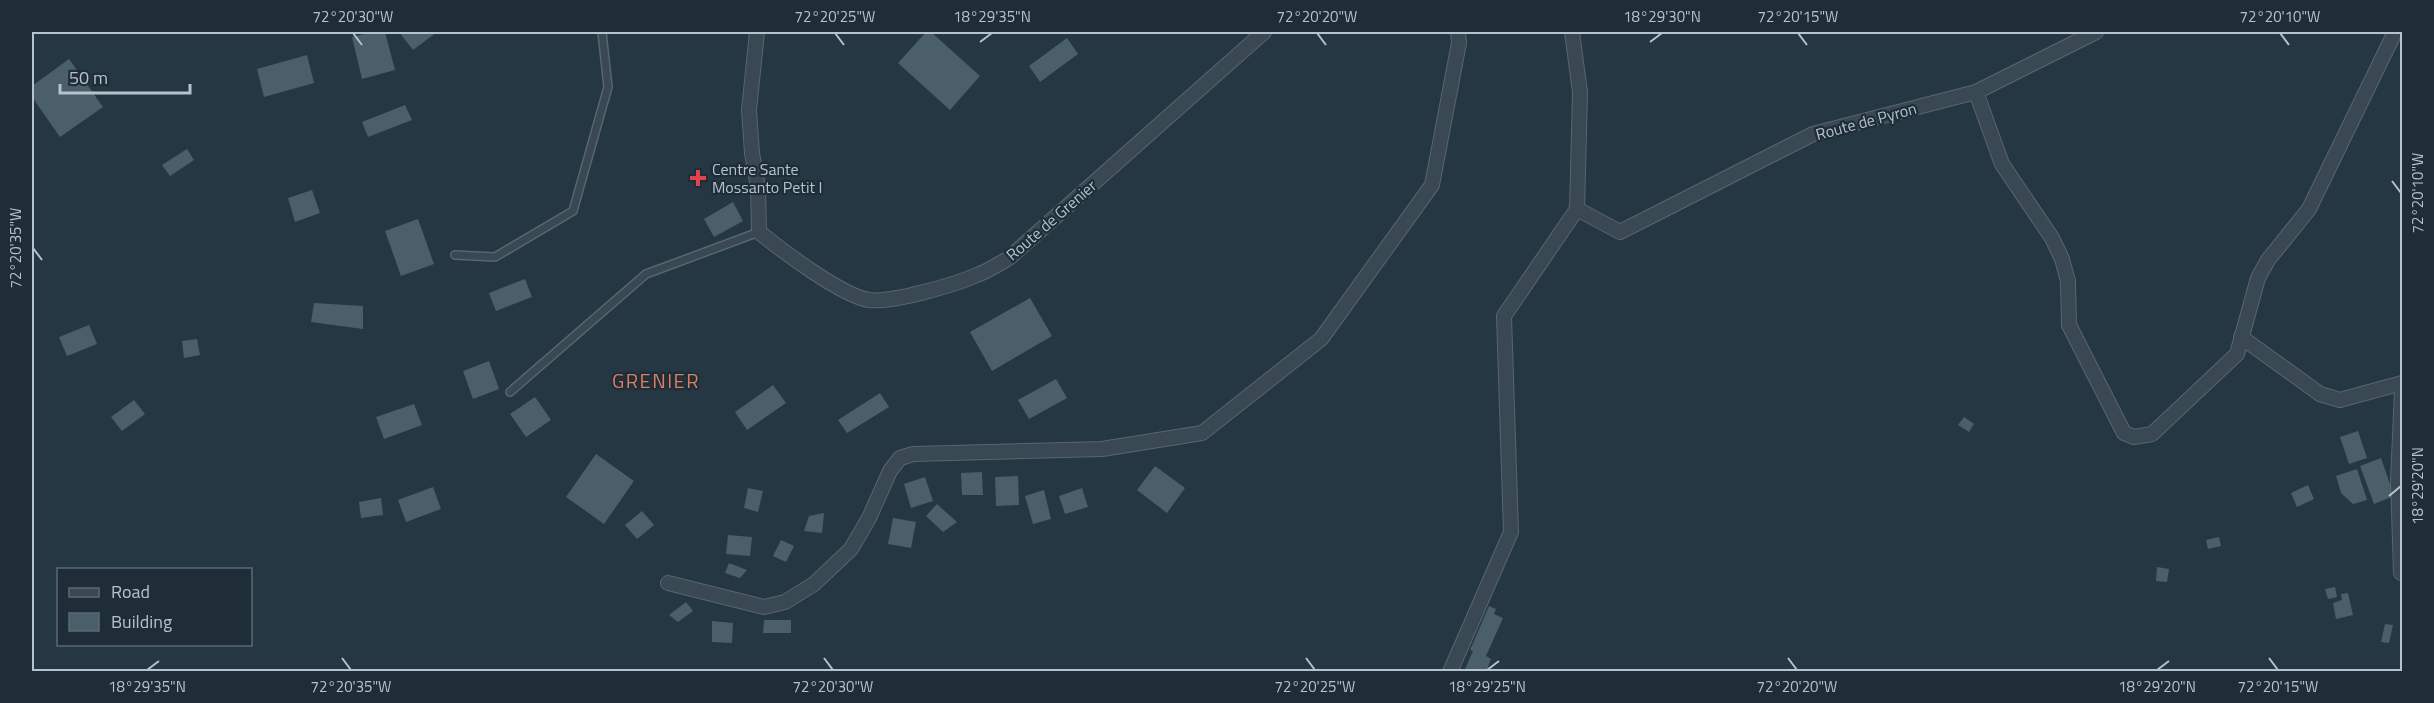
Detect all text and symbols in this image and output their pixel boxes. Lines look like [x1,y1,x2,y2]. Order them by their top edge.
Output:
text: 72°20'30"W [313,5,393,28]
text: 72°20'25"W [795,5,875,28]
text: 18°29'35"N [953,5,1031,28]
text: 72°20'20"W [1277,5,1357,28]
text: 18°29'30"N [1623,5,1701,28]
text: 72°20'15"W [1758,5,1838,28]
text: 72°20'10"W [2240,5,2320,28]
scale bar [60,57,190,95]
text: 50 m [69,64,108,91]
street label: Route de Pyron [1813,96,1919,146]
text: 72°20'10"W [2406,153,2429,233]
place label: Centre Sante Mossanto Petit I [712,157,822,199]
marker: Centre Sante Mossanto Petit I [689,169,707,187]
street label: Route de Grenier [1000,174,1102,266]
text: 72°20'35"W [4,208,27,288]
district label: GRENIER [612,365,700,396]
text: 18°29'20"N [2406,447,2429,525]
legend [57,568,252,646]
text: Road [111,578,150,605]
text: Building [111,608,172,635]
text: 18°29'35"N [108,675,186,698]
text: 72°20'35"W [311,675,391,698]
text: 72°20'30"W [793,675,873,698]
text: 72°20'25"W [1275,675,1355,698]
text: 18°29'25"N [1448,675,1526,698]
text: 72°20'20"W [1757,675,1837,698]
text: 18°29'20"N [2118,675,2196,698]
text: 72°20'15"W [2238,675,2318,698]

